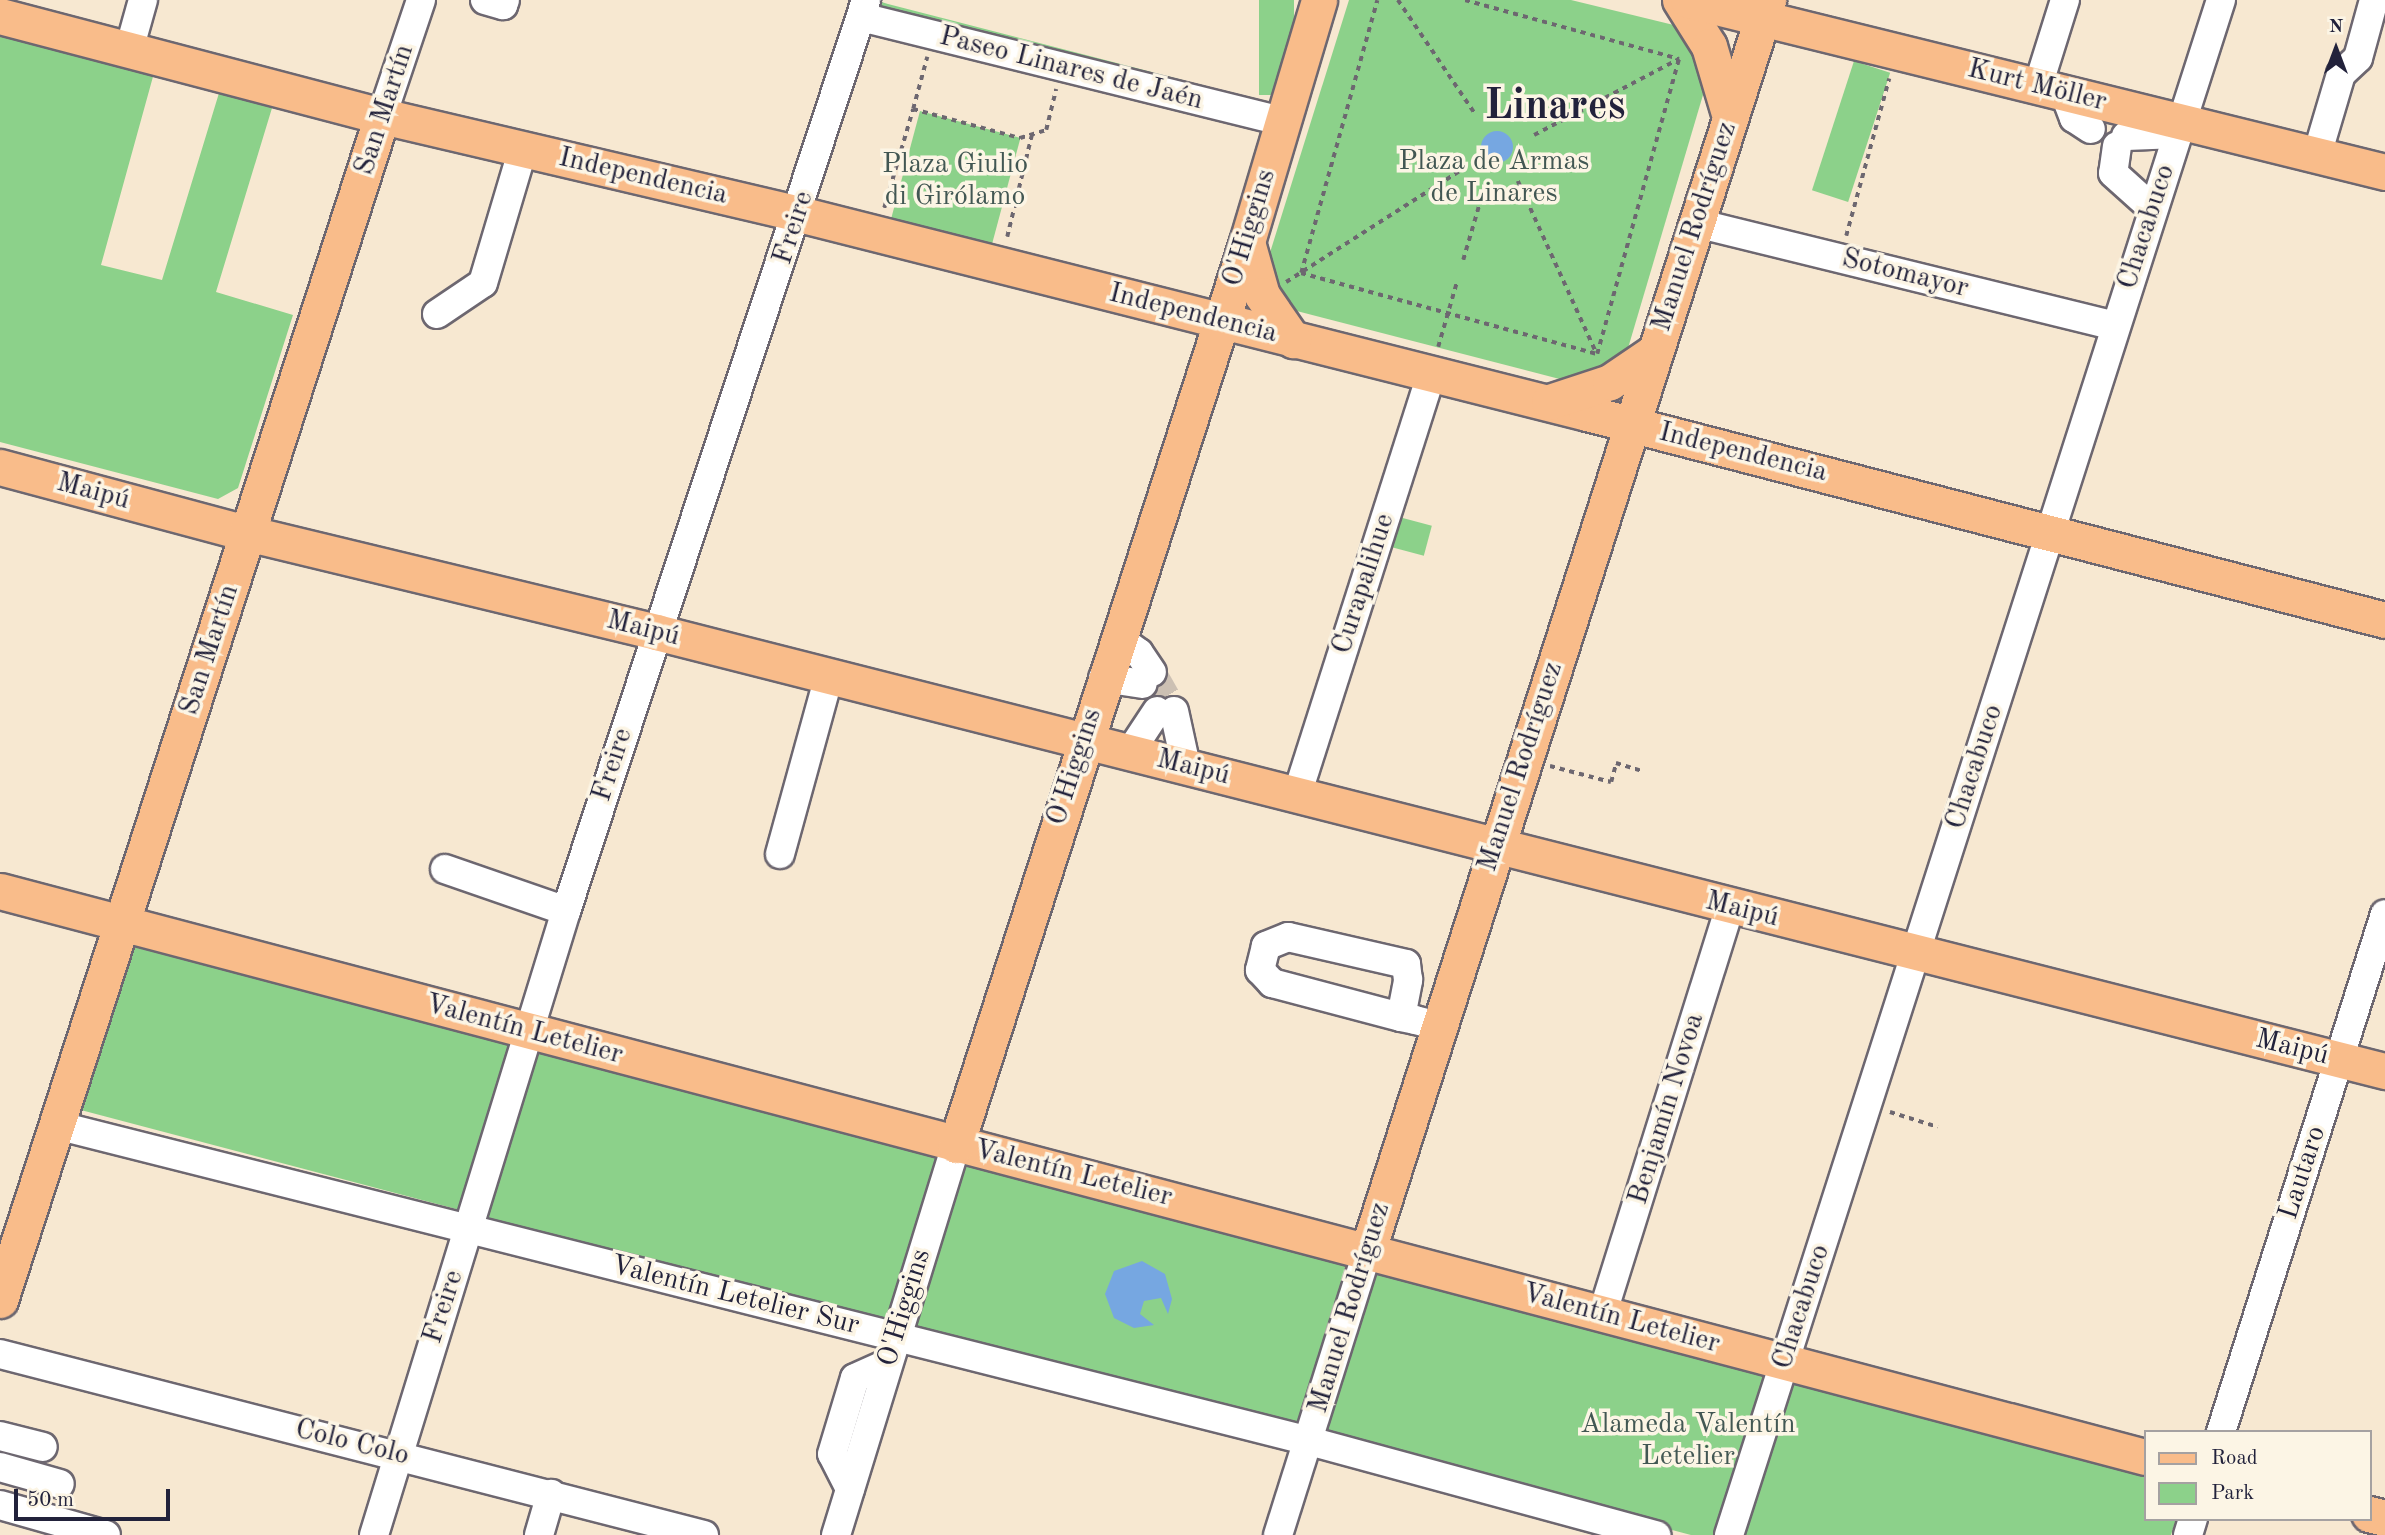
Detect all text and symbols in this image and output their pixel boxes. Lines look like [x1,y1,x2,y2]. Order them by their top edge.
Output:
north arrow [2301,14,2371,84]
text: N [2329,18,2343,37]
street label: Paseo Linares de Jaén [936,20,1206,118]
street label: San Martín [348,40,422,180]
street label: Kurt Möller [1964,53,2110,119]
district label: Linares [1484,82,1626,132]
street label: Manuel Rodríguez [1645,118,1745,336]
street label: Independencia [555,141,731,213]
park label: Plaza de Armas de Linares [1399,145,1589,211]
park label: Plaza Giulio di Girólamo [882,148,1028,214]
street label: Chacabuco [2111,160,2183,294]
street label: O'Higgins [1216,165,1284,291]
street label: Freire [766,187,822,269]
street label: Sotomayor [1838,242,1972,306]
street label: Independencia [1105,277,1281,351]
street label: Independencia [1655,416,1831,490]
street label: Maipú [53,466,133,518]
street label: Curapalihue [1326,510,1402,658]
street label: San Martín [173,580,247,720]
street label: Maipú [603,604,683,654]
street label: Manuel Rodríguez [1471,658,1571,876]
street label: Chacabuco [1939,700,2011,834]
street label: O'Higgins [1040,704,1110,830]
street label: Freire [585,724,641,806]
street label: Maipú [1153,743,1233,793]
street label: Maipú [1702,885,1782,935]
street label: Valentín Letelier [422,988,626,1072]
street label: Benjamín Novoa [1622,1009,1712,1209]
street label: Maipú [2252,1023,2332,1073]
street label: Lautaro [2272,1122,2334,1224]
street label: Valentín Letelier [971,1133,1175,1215]
street label: Manuel Rodríguez [1302,1199,1398,1417]
street label: Chacabuco [1766,1240,1838,1374]
street label: O'Higgins [871,1245,939,1371]
street label: Valentín Letelier Sur [607,1249,863,1343]
street label: Freire [416,1266,472,1348]
street label: Valentín Letelier [1519,1277,1723,1361]
park label: Alameda Valentín Letelier [1580,1408,1796,1474]
street label: Colo Colo [292,1413,412,1473]
legend [2144,1430,2371,1521]
text: Road [2211,1448,2258,1469]
scale bar [18,1476,173,1520]
text: Park [2211,1483,2254,1504]
text: 50 m [27,1490,74,1511]

